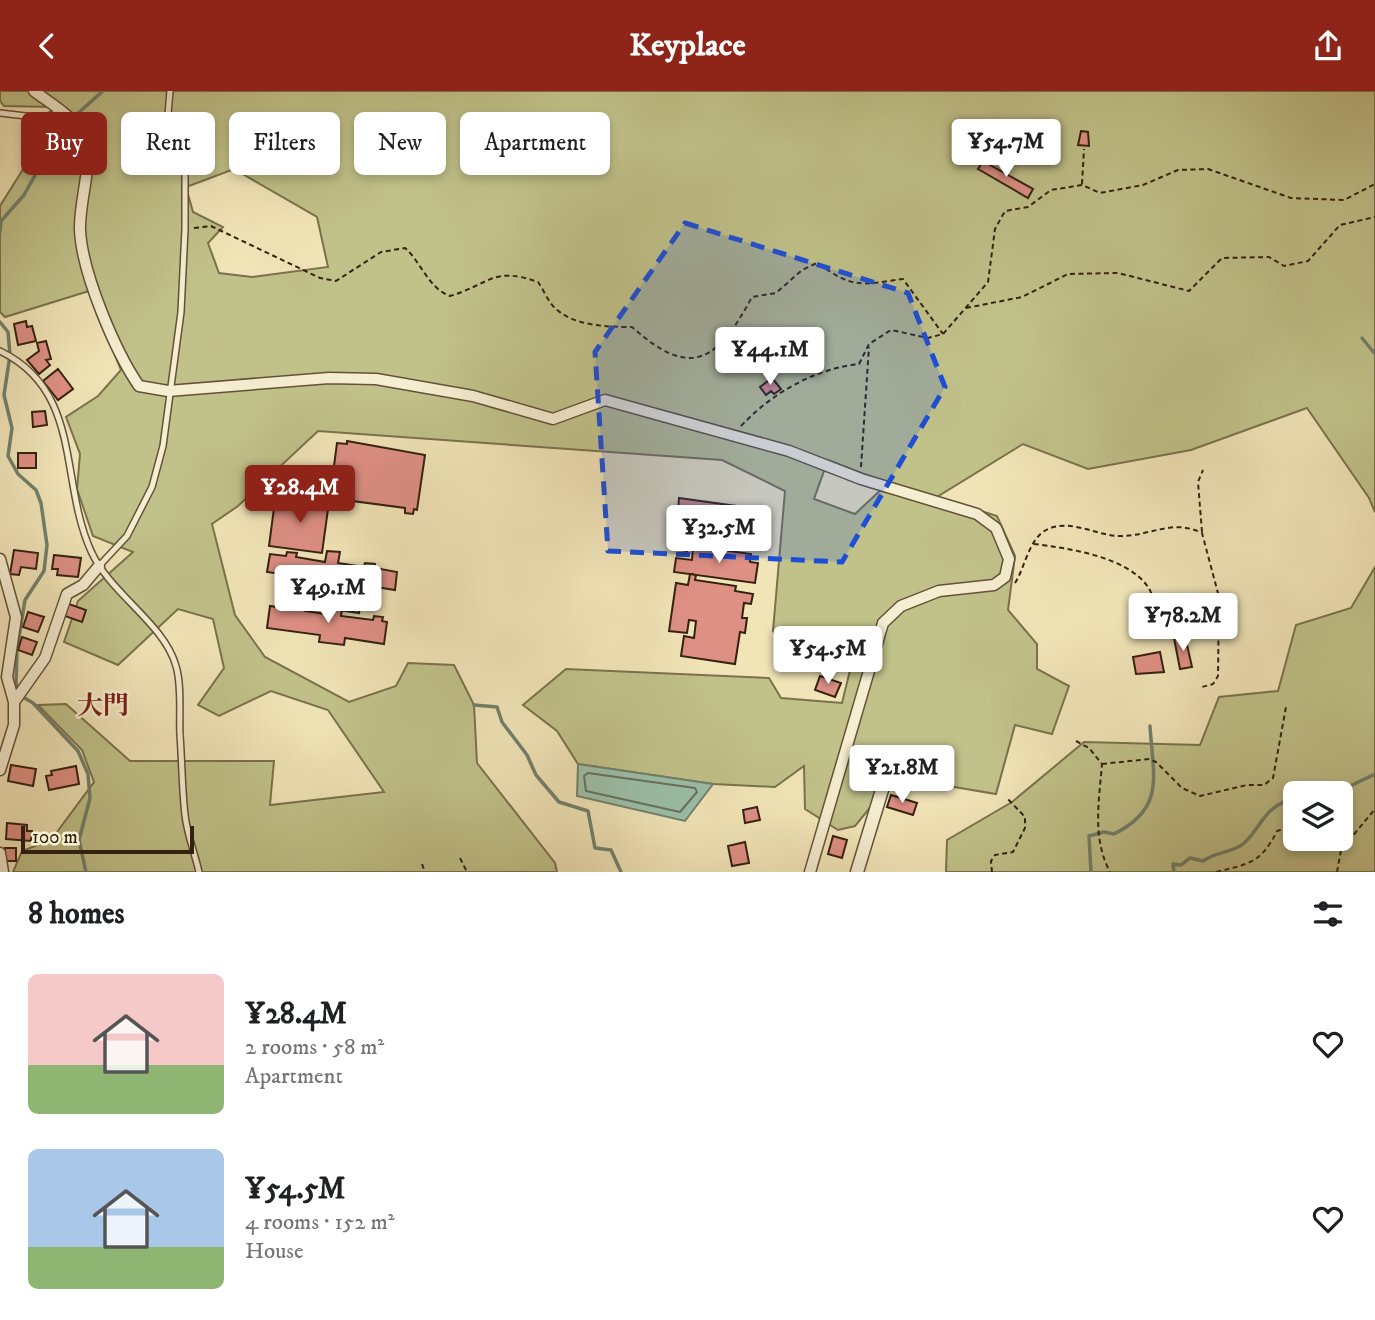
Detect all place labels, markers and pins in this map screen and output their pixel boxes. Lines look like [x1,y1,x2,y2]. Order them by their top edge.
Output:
pin: ¥54.7M [949,119,1063,179]
pin: ¥44.1M [713,327,827,387]
pin: ¥28.4M [243,465,357,525]
pin: ¥32.5M [662,505,776,565]
pin: ¥49.1M [271,566,385,625]
pin: ¥78.2M [1126,594,1240,653]
pin: ¥54.5M [771,627,885,686]
pin: ¥21.8M [845,745,959,805]

